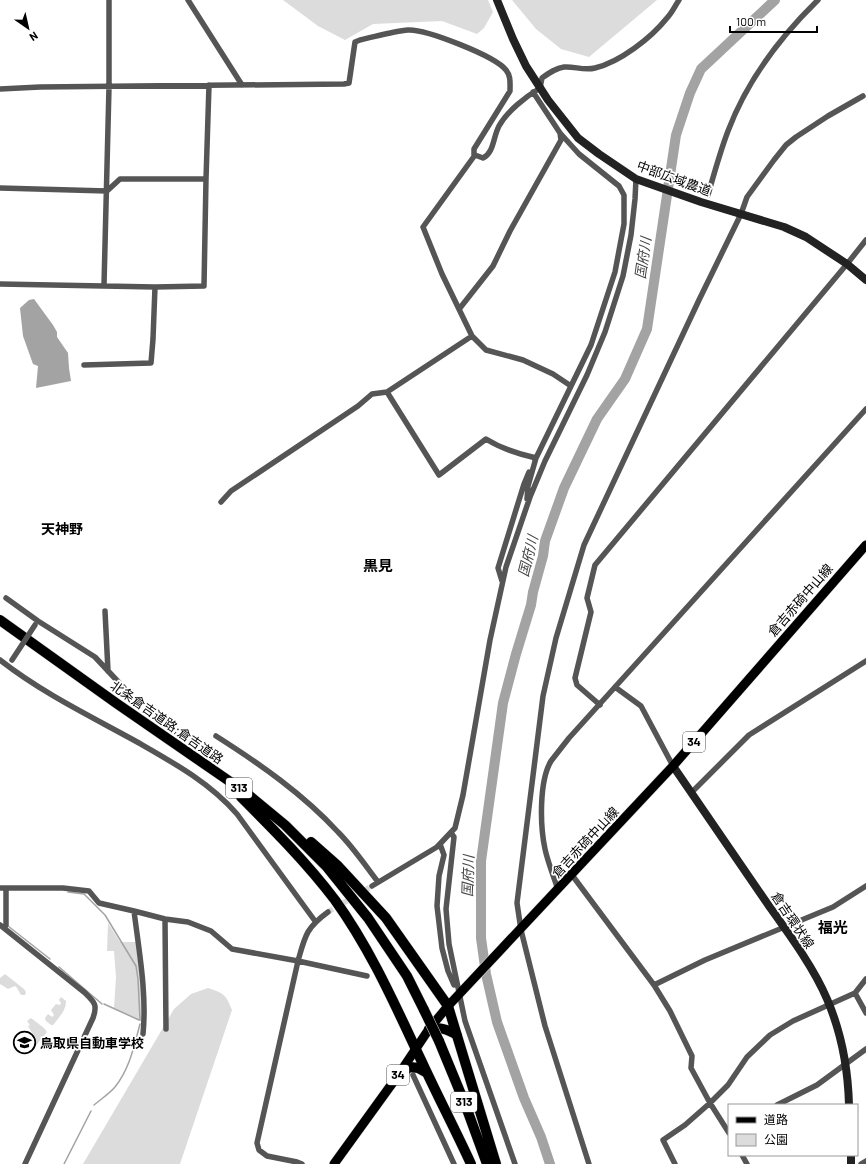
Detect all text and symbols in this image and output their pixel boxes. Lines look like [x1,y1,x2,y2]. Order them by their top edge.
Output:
north arrow [8,8,48,48]
scale bar [730,8,817,34]
text: 100 m [736,14,766,28]
text: N [27,29,41,44]
street label: 中部広域農道 [635,157,713,199]
water label: 国府川 [631,234,654,280]
district label: 天神野 [41,520,83,537]
water label: 国府川 [514,532,541,578]
district label: 黒見 [363,556,393,574]
street label: 倉吉赤碕中山線 [764,560,836,640]
street label: 北条倉吉道路;倉吉道路 [108,677,226,767]
road number: 34 [683,732,705,752]
road number: 313 [226,778,252,798]
street label: 倉吉赤碕中山線 [548,803,622,881]
water label: 国府川 [458,853,477,897]
street label: 倉吉環状線 [768,889,818,951]
district label: 福光 [817,918,848,936]
school or university icon: 鳥取県自動車学校 [12,1030,38,1056]
place label: 鳥取県自動車学校 [40,1035,144,1051]
road number: 34 [387,1065,409,1085]
road number: 313 [451,1092,477,1112]
legend [728,1104,858,1156]
text: 道路 [764,1112,788,1126]
text: 公園 [764,1132,788,1146]

